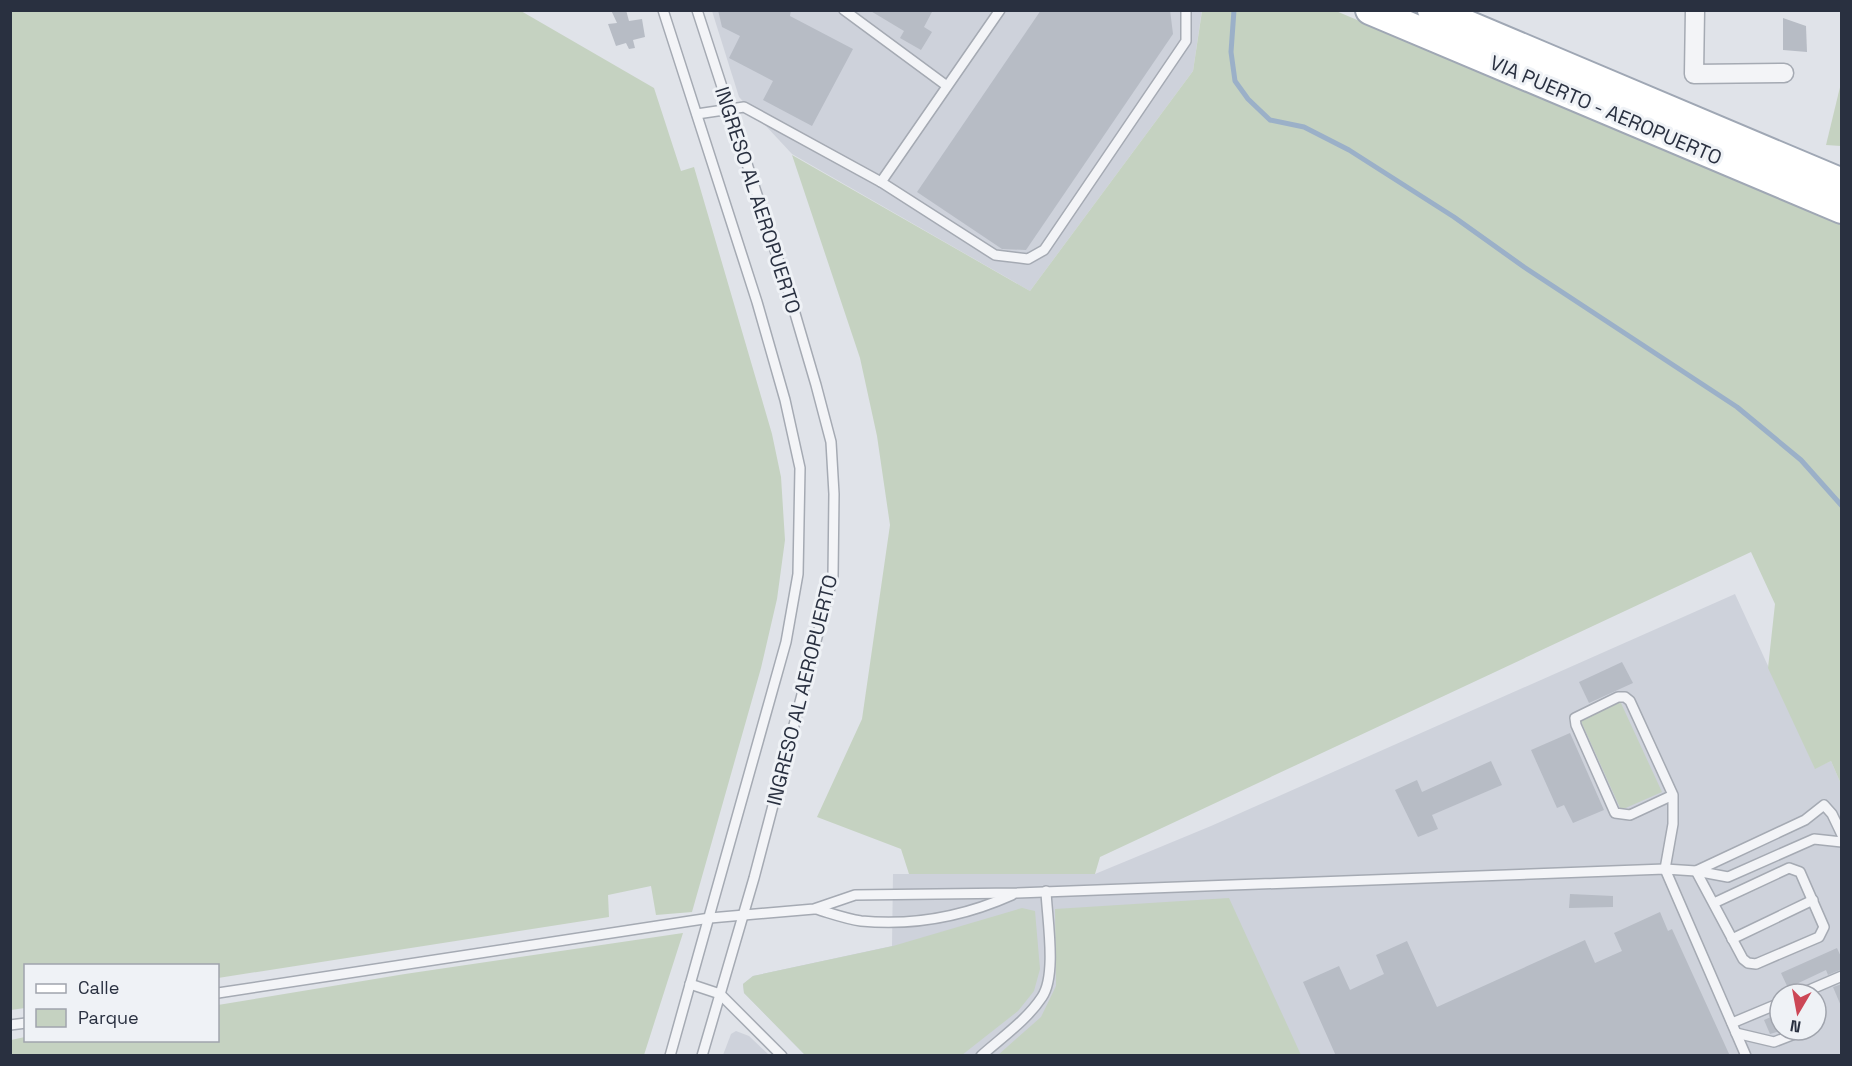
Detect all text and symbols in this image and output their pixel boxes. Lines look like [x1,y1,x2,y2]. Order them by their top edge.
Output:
street label: VIA PUERTO - AEROPUERTO [1486,49,1726,171]
street label: INGRESO AL AEROPUERTO [709,83,807,317]
street label: INGRESO AL AEROPUERTO [761,572,843,808]
legend [24,964,219,1042]
text: Calle [78,976,119,999]
north arrow [1768,982,1828,1042]
text: Parque [78,1006,139,1029]
text: N [1788,1015,1803,1038]

